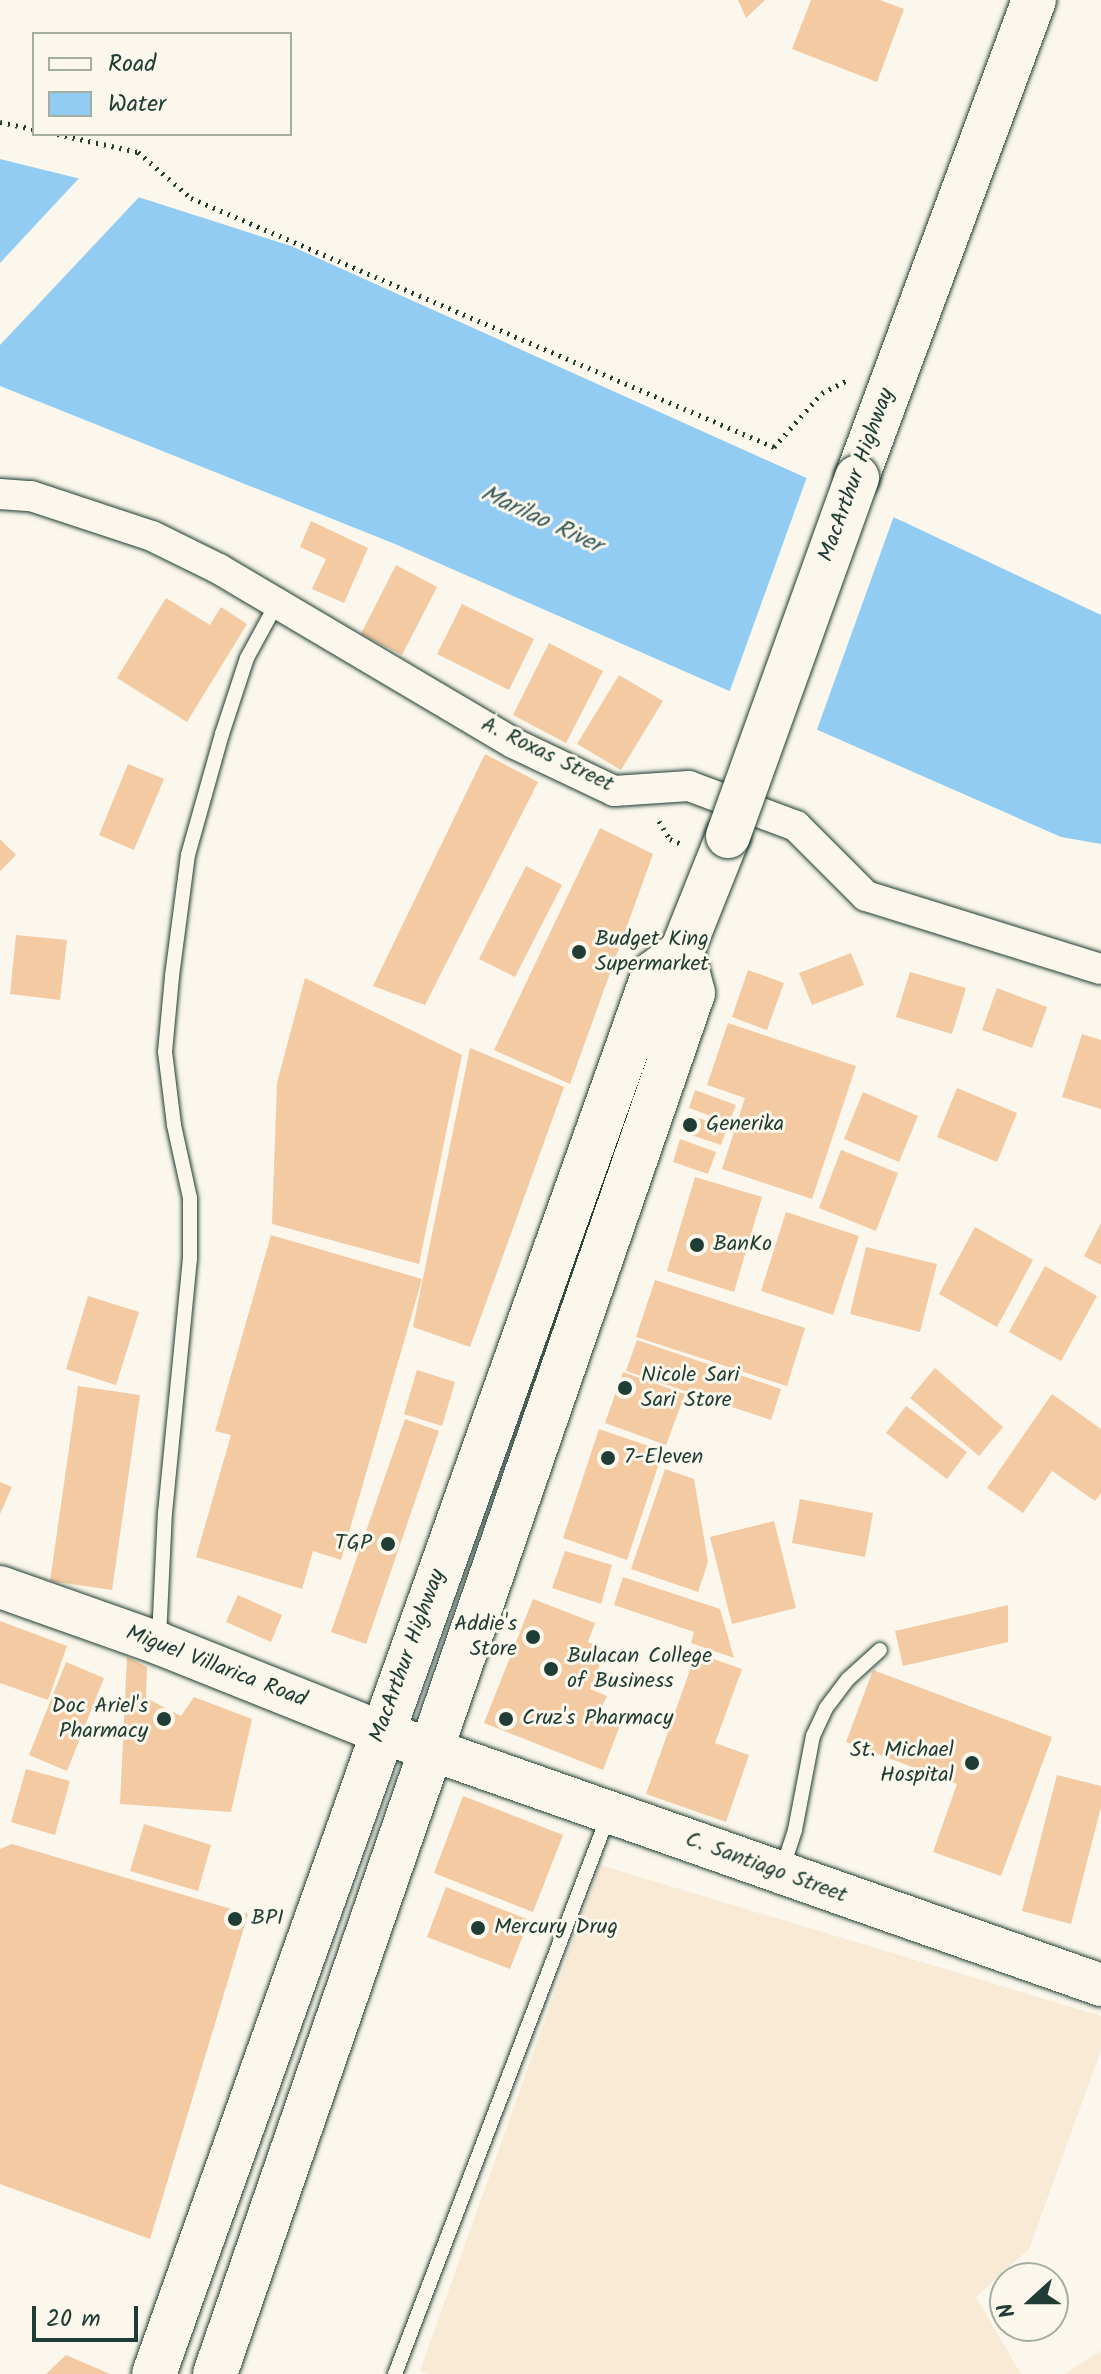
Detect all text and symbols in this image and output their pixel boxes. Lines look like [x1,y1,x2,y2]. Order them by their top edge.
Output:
legend [32,32,292,136]
text: Road [108,45,156,84]
text: Water [108,85,166,124]
street label: MacArthur Highway [813,385,901,565]
water label: Marilao River [476,479,606,561]
street label: A. Roxas Street [477,712,617,798]
place label: Budget King Supermarket [595,926,709,978]
marker: Budget King Supermarket [570,943,588,961]
place label: Generika [706,1112,784,1138]
marker: Generika [681,1116,699,1134]
place label: BanKo [713,1232,772,1258]
marker: BanKo [688,1236,706,1254]
place label: Nicole Sari Sari Store [641,1362,740,1414]
marker: Nicole Sari Sari Store [616,1379,634,1397]
place label: 7-Eleven [624,1445,703,1471]
marker: 7-Eleven [599,1449,617,1467]
place label: TGP [335,1531,372,1557]
marker: TGP [379,1535,397,1553]
street label: MacArthur Highway [364,1566,452,1746]
place label: Addie's Store [454,1611,517,1662]
street label: Miguel Villarica Road [122,1620,310,1714]
marker: Addie's Store [524,1628,542,1646]
place label: Bulacan College of Business [567,1643,712,1694]
marker: Bulacan College of Business [542,1660,560,1678]
place label: Doc Ariel's Pharmacy [51,1693,148,1744]
place label: Cruz's Pharmacy [522,1706,673,1732]
marker: Doc Ariel's Pharmacy [155,1710,173,1728]
marker: Cruz's Pharmacy [497,1710,515,1728]
place label: St. Michael Hospital [850,1737,954,1788]
marker: St. Michael Hospital [961,1752,983,1774]
street label: C. Santiago Street [682,1827,850,1909]
place label: BPI [251,1906,284,1932]
marker: BPI [226,1910,244,1928]
place label: Mercury Drug [494,1915,618,1941]
marker: Mercury Drug [469,1919,487,1937]
north arrow [989,2262,1069,2342]
scale bar [36,2290,142,2340]
text: N [989,2297,1027,2323]
text: 20 m [46,2300,101,2339]

